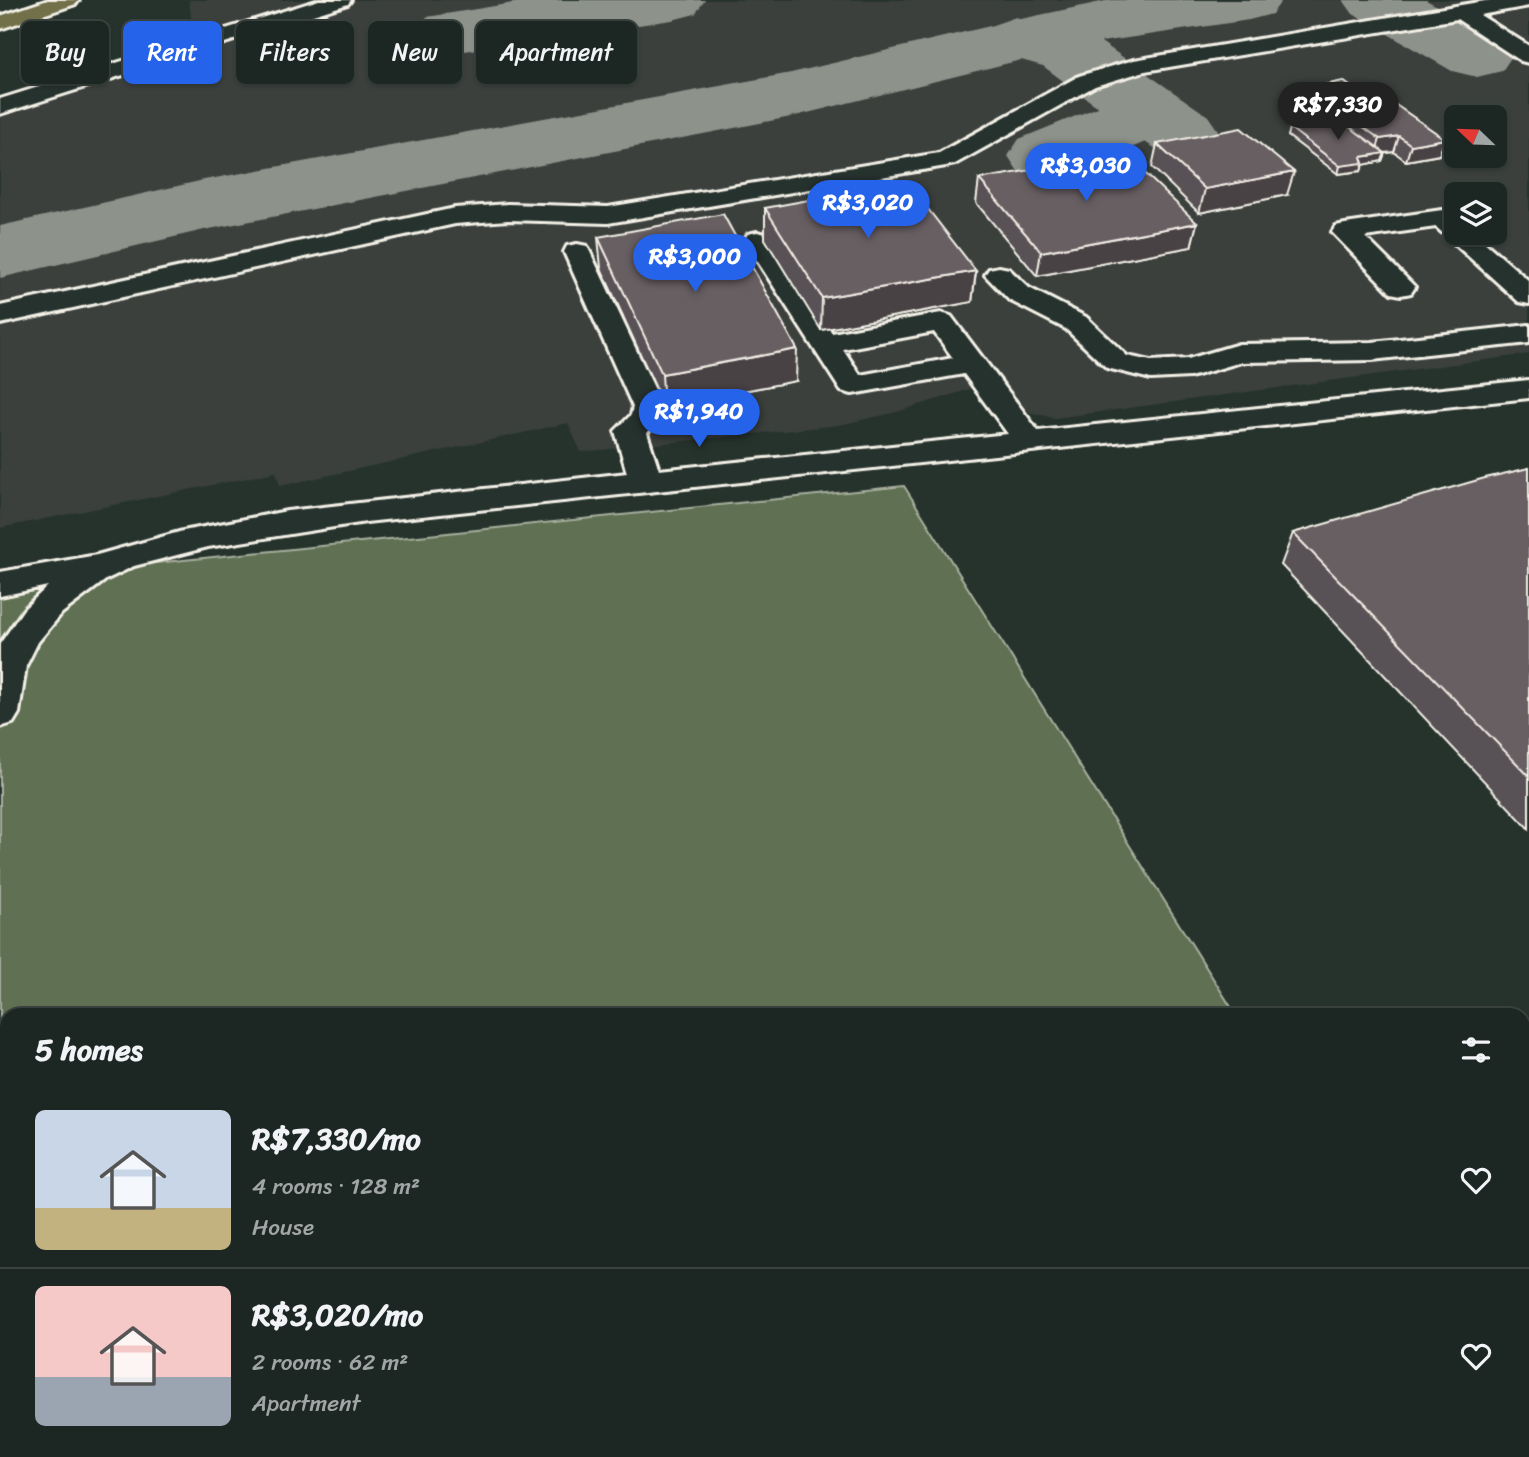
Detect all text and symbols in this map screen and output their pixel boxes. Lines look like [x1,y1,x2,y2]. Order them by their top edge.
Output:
chip: Buy [21,21,109,84]
chip: Rent [123,21,222,84]
chip: Filters [236,21,354,84]
chip: New [368,21,462,84]
chip: Apartment [476,21,637,84]
pin: R$7,330 [1273,82,1403,142]
text: R$7,330 [1294,84,1382,125]
north arrow [1444,105,1507,168]
map controls [1444,105,1507,245]
pin: R$3,030 [1021,144,1151,203]
text: R$3,030 [1041,145,1131,186]
pin: R$3,020 [803,180,933,240]
text: R$3,020 [823,182,913,223]
button: layers [1444,182,1507,245]
pin: R$3,000 [630,234,760,294]
text: R$3,000 [649,236,741,277]
pin: R$1,940 [634,390,764,449]
text: R$1,940 [655,391,743,432]
text: 5 homes [35,1023,143,1077]
icon: filters [1457,1031,1495,1069]
text: R$7,330/mo [252,1112,421,1166]
icon: home [91,1138,175,1222]
icon: heart [1457,1161,1495,1199]
text: 4 rooms · 128 m² [252,1166,420,1207]
text: House [252,1207,314,1248]
text: R$3,020/mo [252,1288,423,1342]
icon: home [91,1314,175,1398]
icon: heart [1457,1337,1495,1375]
text: 2 rooms · 62 m² [252,1342,408,1383]
text: Apartment [252,1383,361,1424]

